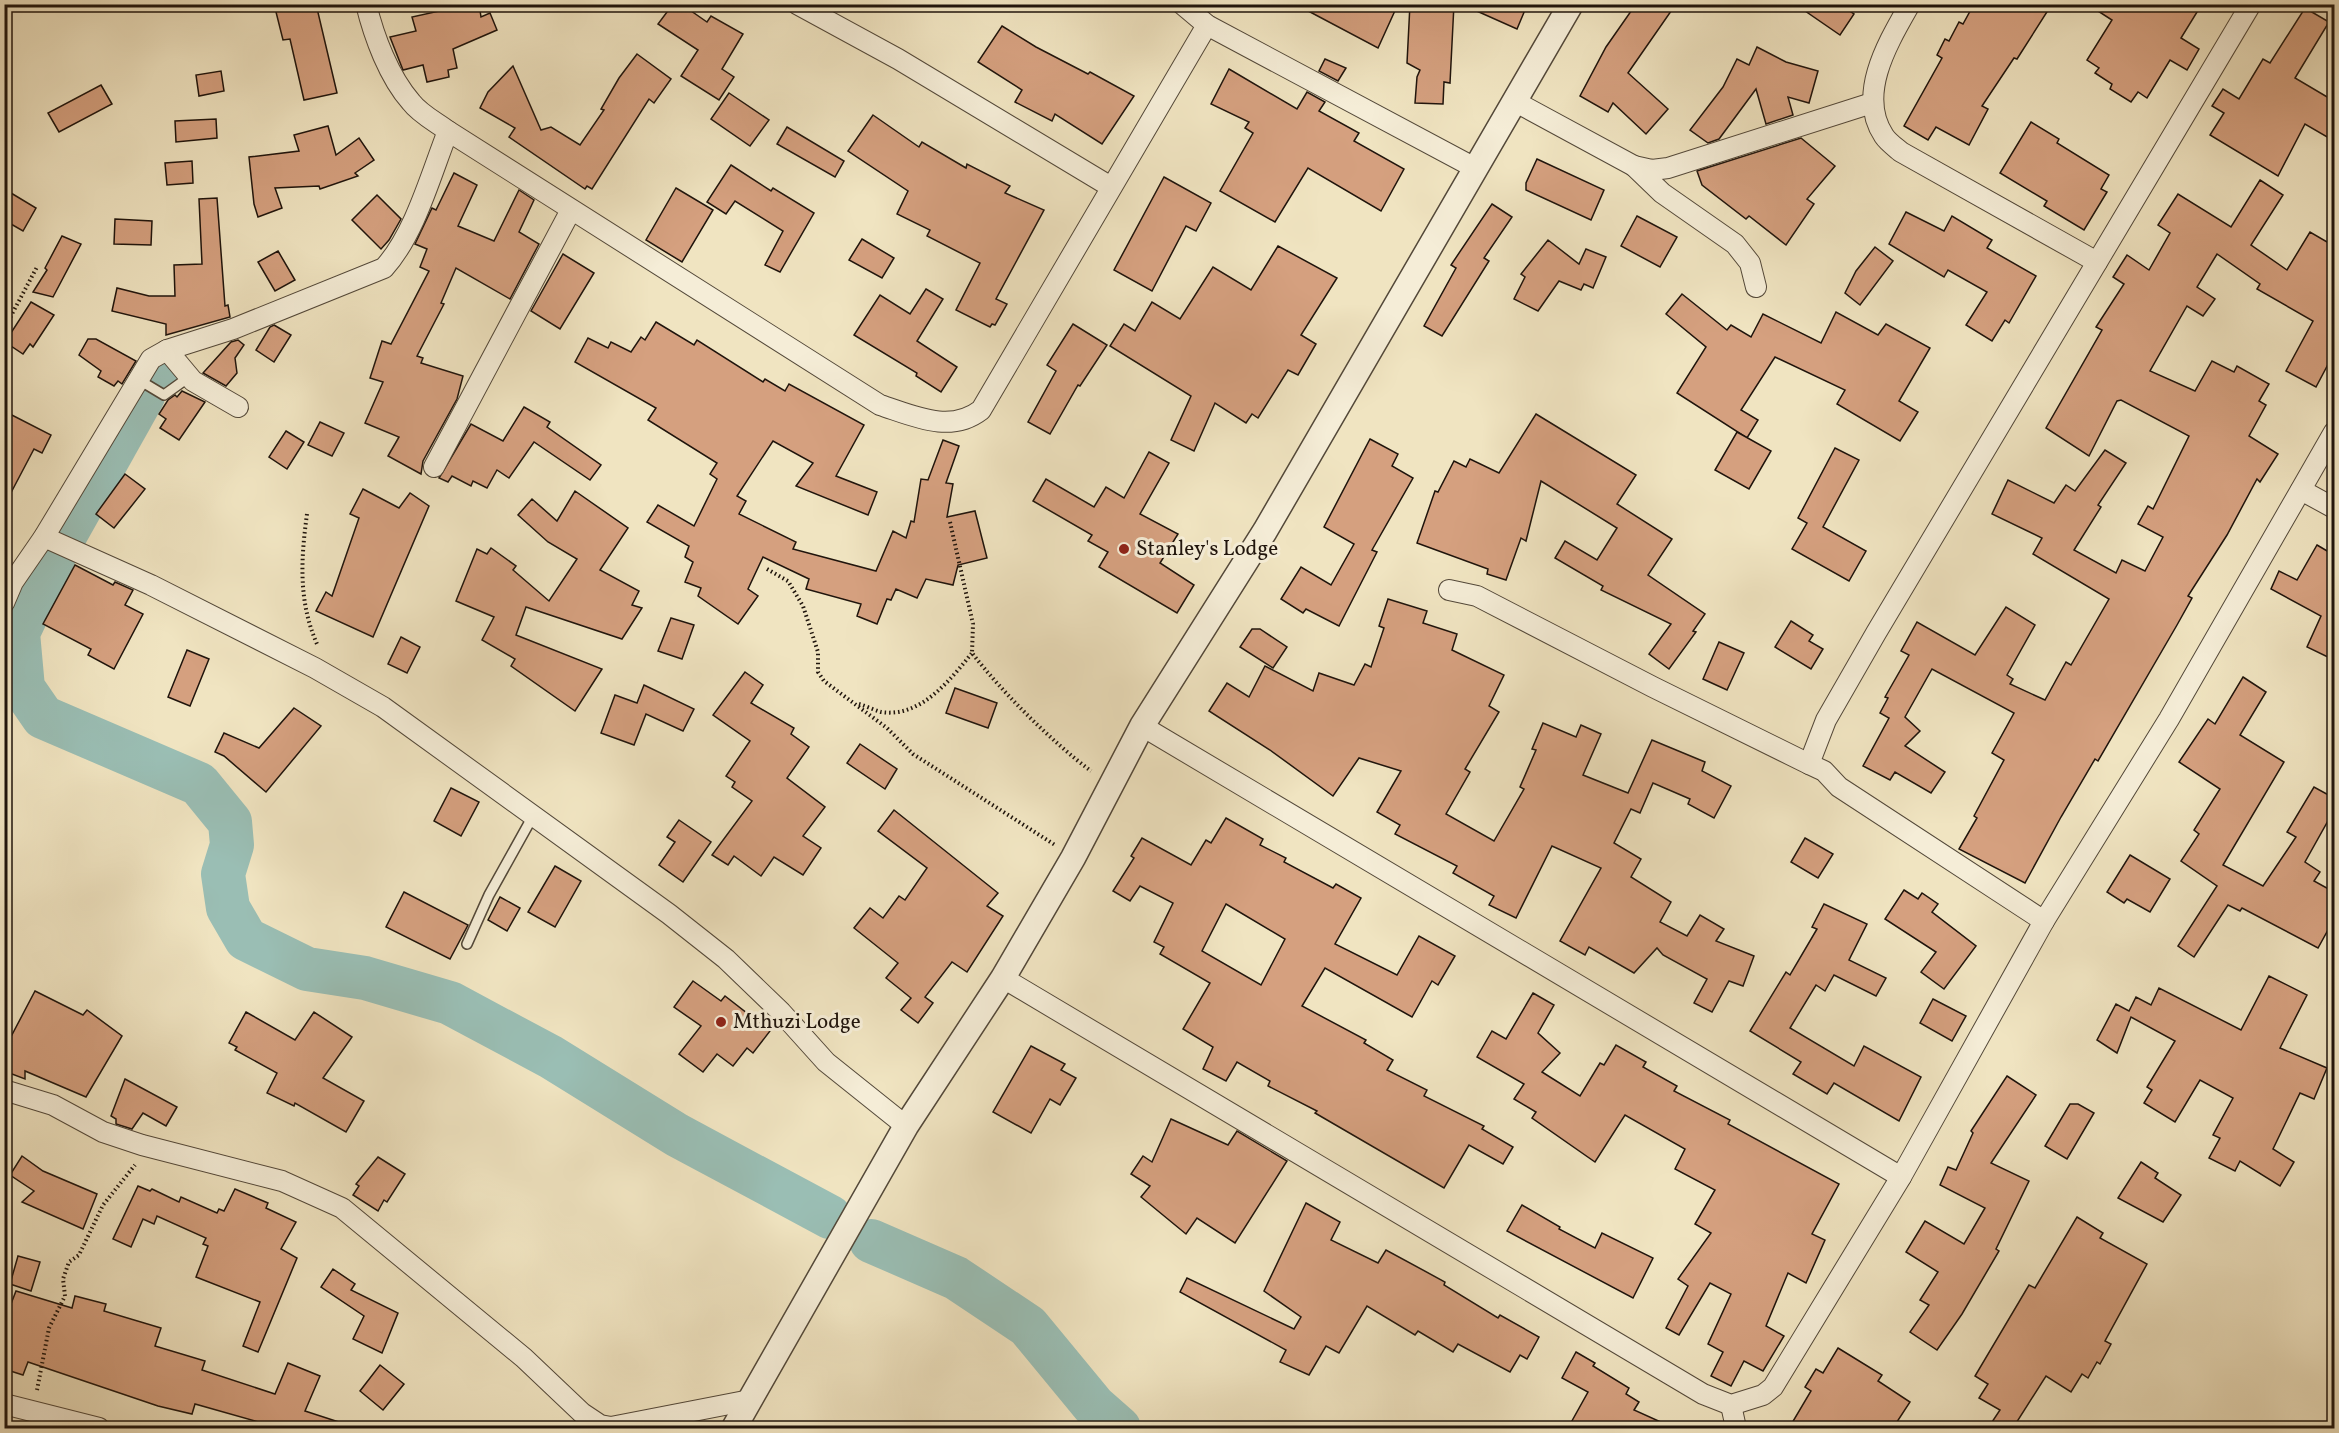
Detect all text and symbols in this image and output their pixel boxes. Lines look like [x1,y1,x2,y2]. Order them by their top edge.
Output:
place label: Stanley's Lodge [1136,535,1278,564]
marker: Stanley's Lodge [1117,542,1131,556]
place label: Mthuzi Lodge [733,1008,861,1037]
marker: Mthuzi Lodge [714,1015,728,1029]

